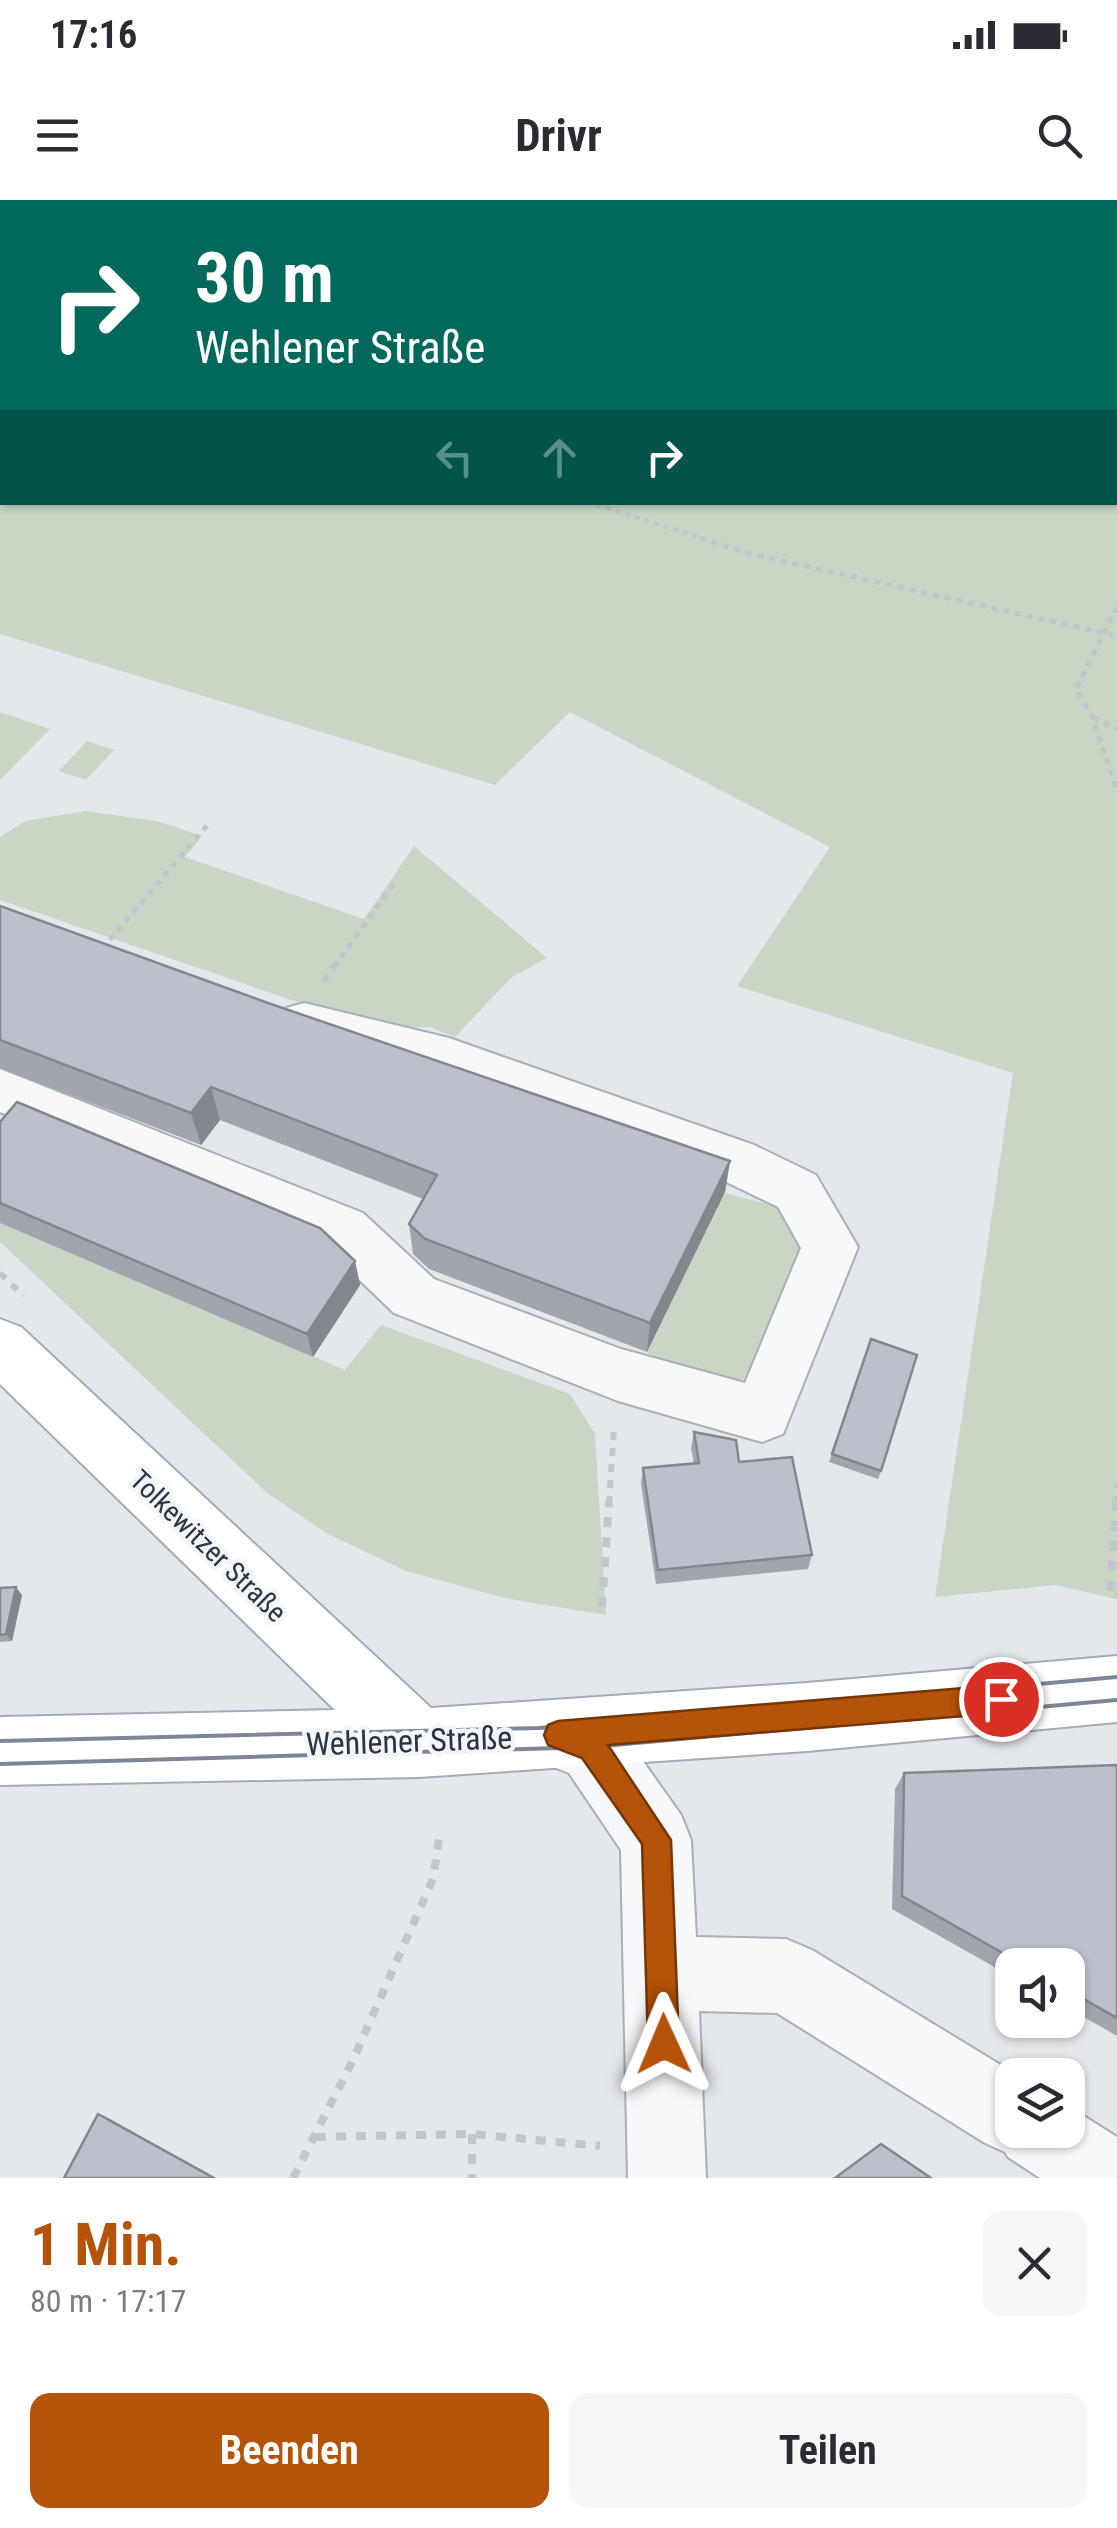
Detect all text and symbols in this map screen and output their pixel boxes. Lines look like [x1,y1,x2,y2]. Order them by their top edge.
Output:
text: 17:16 [50,13,137,57]
icon: menu [30,108,85,163]
icon: search [1032,108,1087,163]
text: Drivr [515,109,602,162]
text: 30 m [195,237,334,319]
icon: right [30,240,160,370]
text: Wehlener Straße [195,321,485,374]
icon: left [427,430,482,485]
icon: ahead [532,430,587,485]
icon: right [637,430,692,485]
street label: Tolkewitzer Straße [123,1463,293,1629]
pin [959,1657,1044,1742]
icon: arrive [974,1672,1029,1727]
street label: Wehlener Straße [305,1718,513,1764]
map controls [995,1948,1085,2148]
button: sound [995,1948,1085,2038]
position arrow [612,1992,716,2096]
button: layers [995,2058,1085,2148]
text: 1 Min. [30,2209,182,2280]
button: close [982,2211,1087,2316]
text: 80 m · 17:17 [30,2282,186,2320]
button: Beenden [30,2393,549,2508]
button: Teilen [569,2393,1087,2508]

